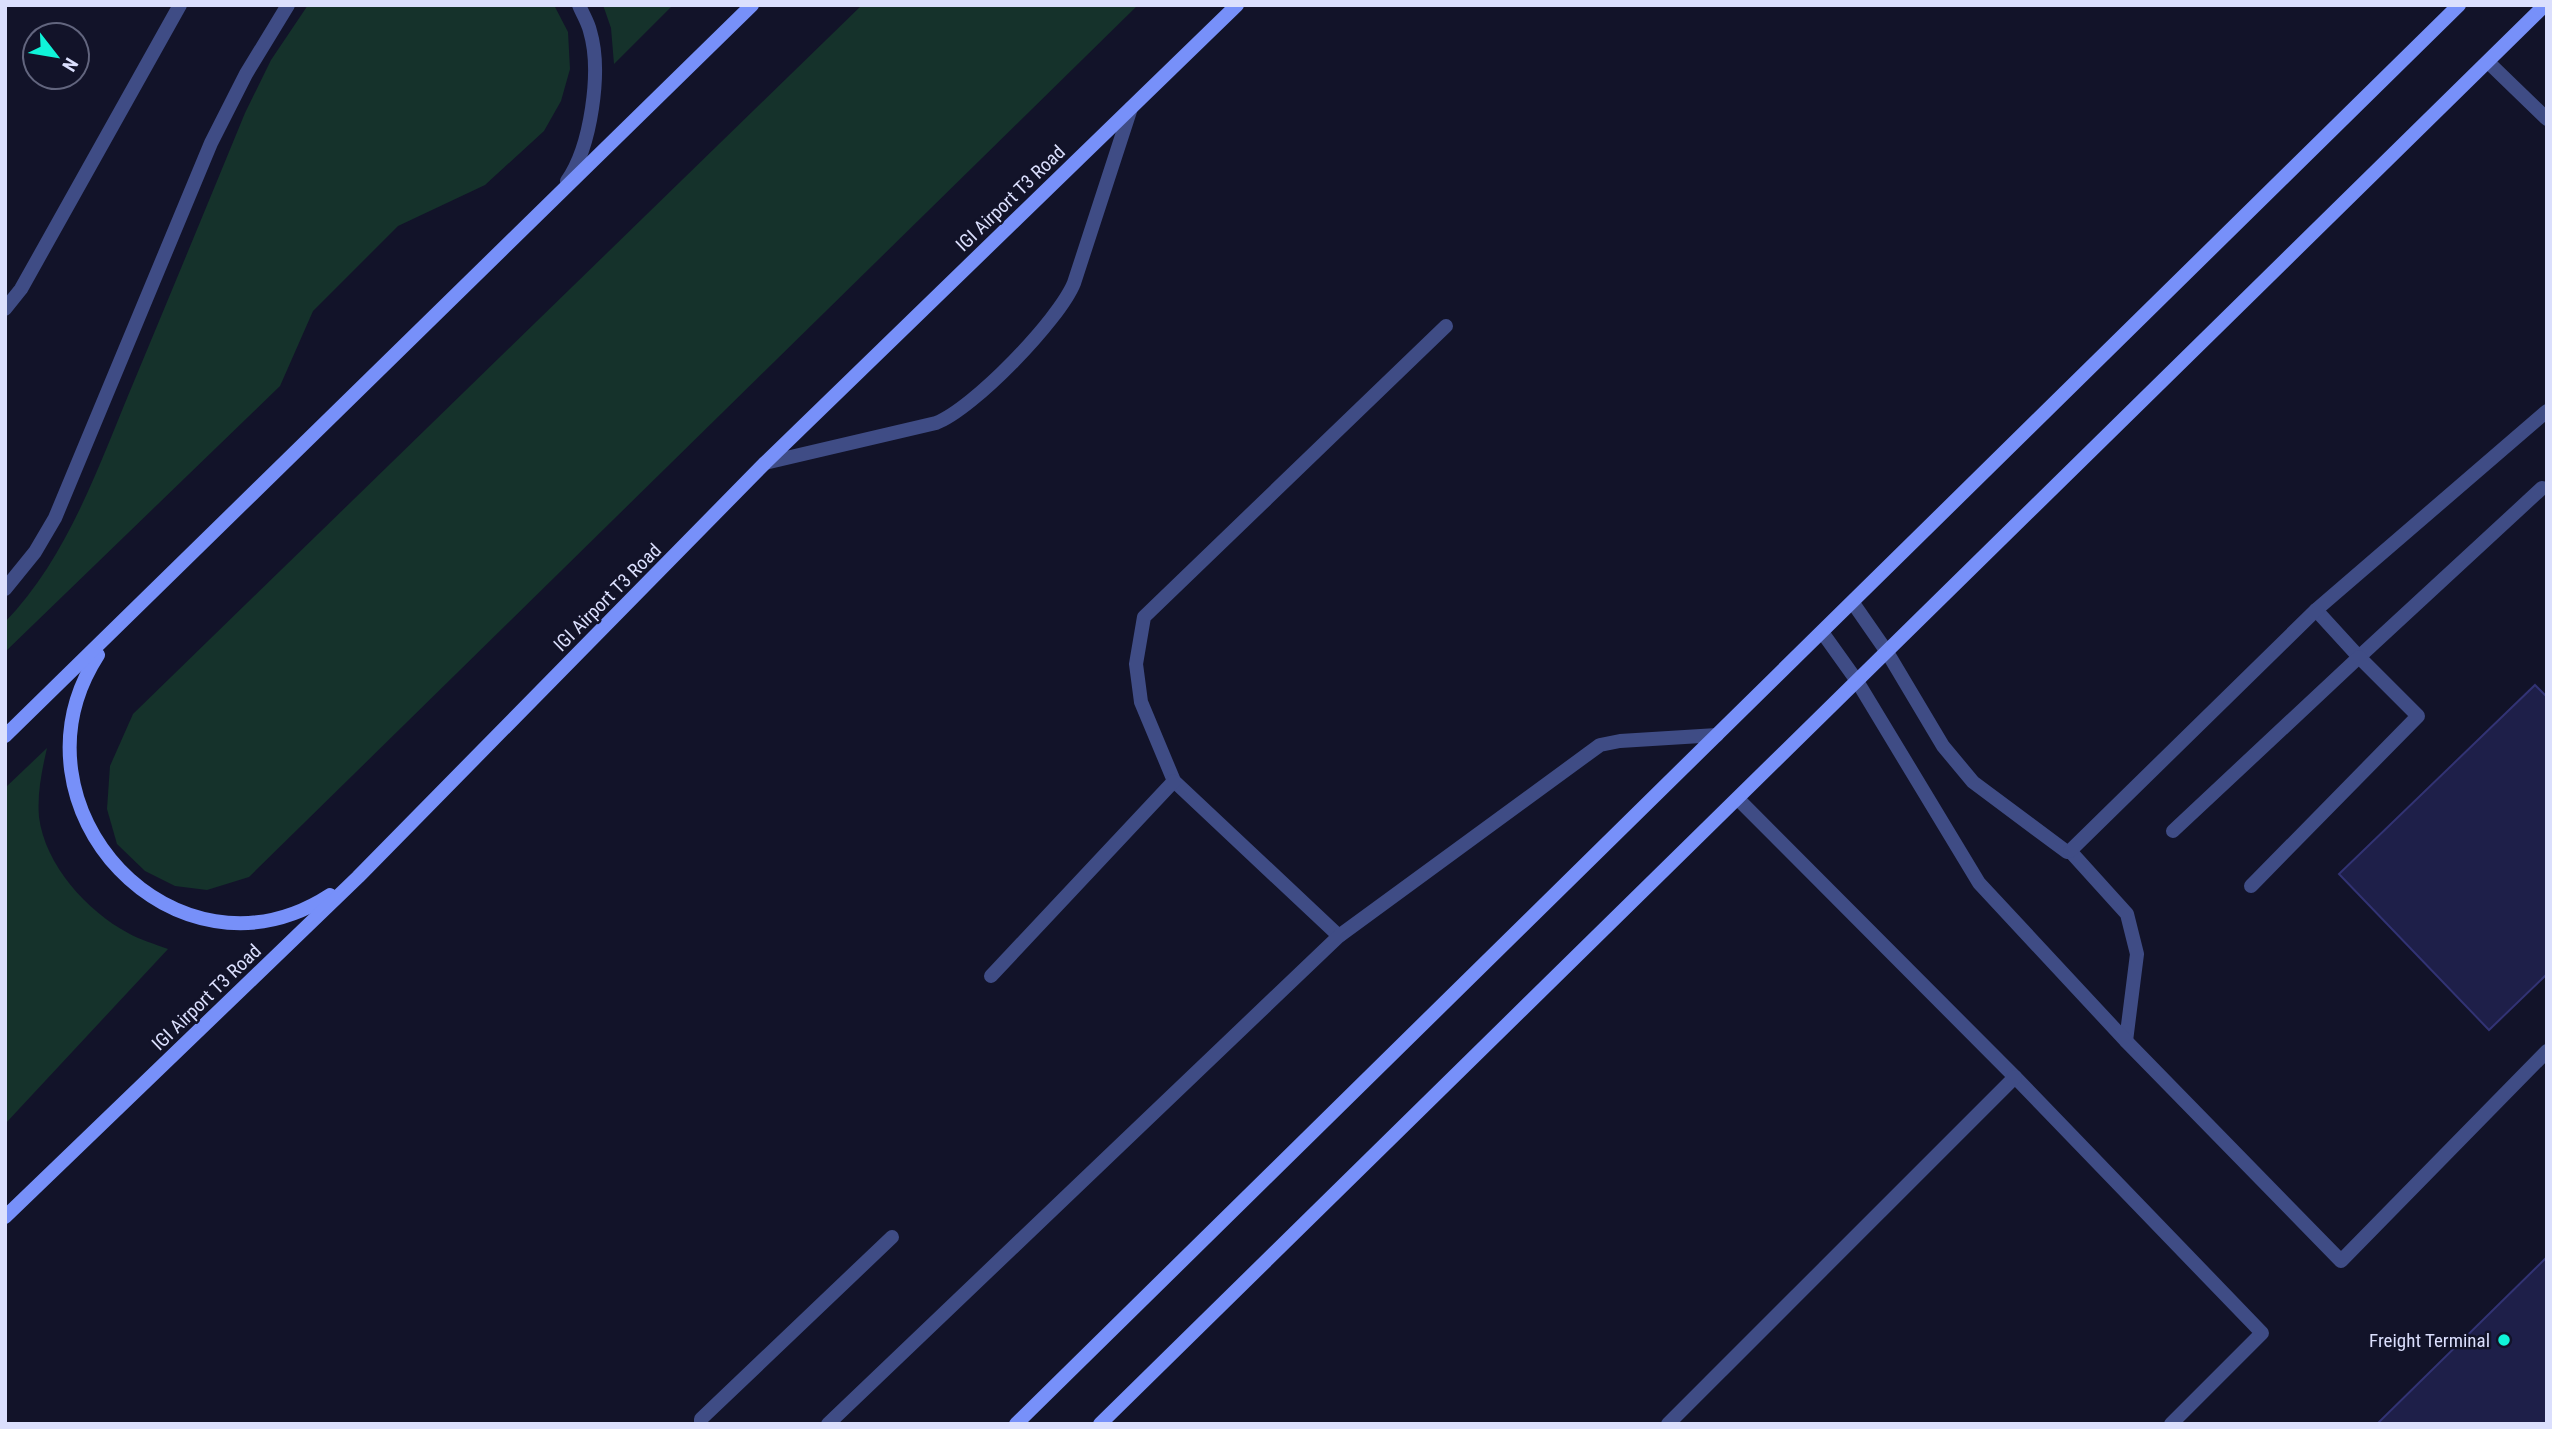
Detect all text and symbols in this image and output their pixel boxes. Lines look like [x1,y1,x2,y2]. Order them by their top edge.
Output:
north arrow [21,21,91,91]
text: N [57,54,83,75]
street label: IGI Airport T3 Road [951,141,1070,256]
street label: IGI Airport T3 Road [549,539,666,656]
street label: IGI Airport T3 Road [147,940,266,1055]
place label: Freight Terminal [2369,1329,2490,1352]
marker: Freight Terminal [2496,1332,2512,1348]

